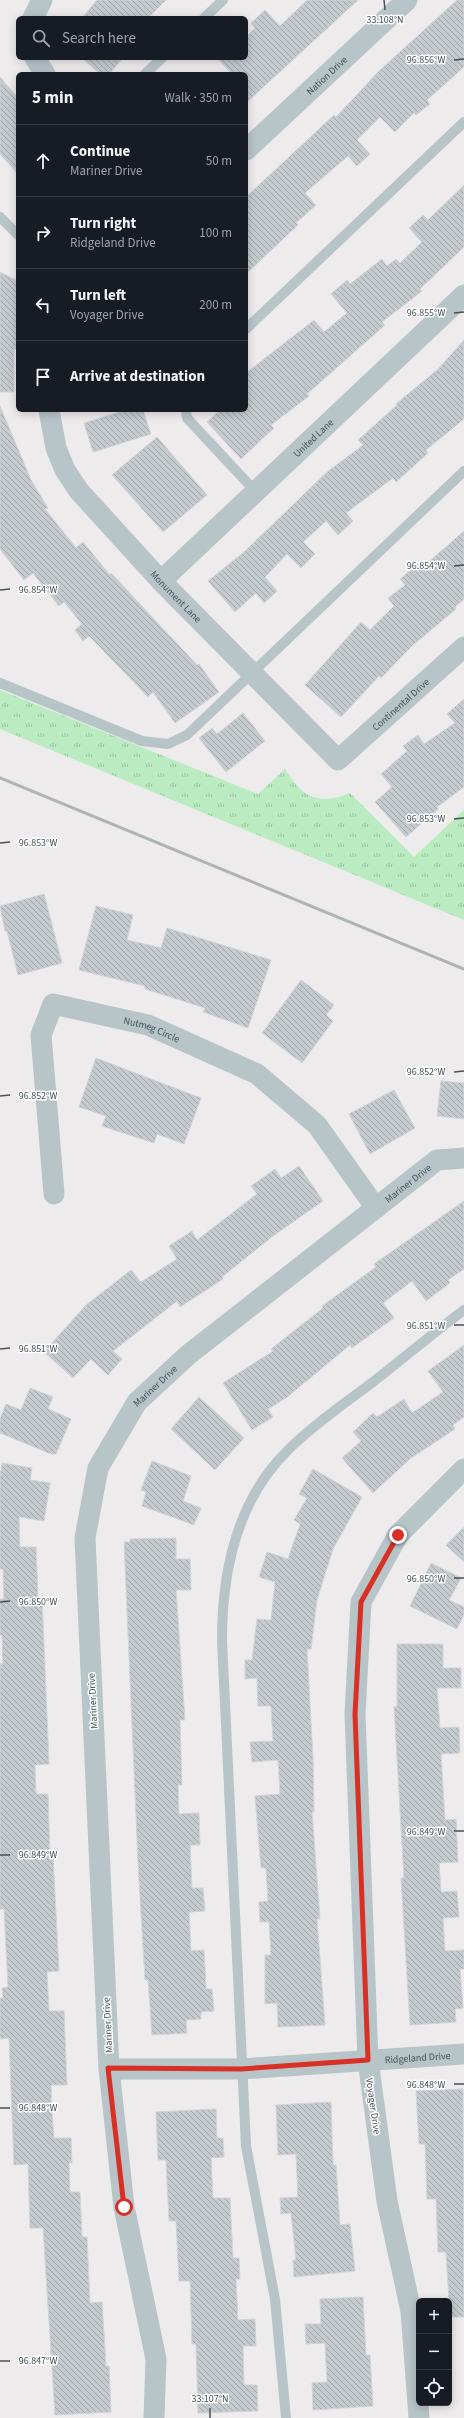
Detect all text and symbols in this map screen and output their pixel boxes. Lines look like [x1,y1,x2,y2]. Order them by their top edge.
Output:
text: 33.108°N [366,13,404,27]
search box [16,16,248,60]
icon: search [30,27,52,49]
text: Search here [62,28,136,49]
street label: Nation Drive [303,53,351,99]
text: 96.856°W [407,53,445,67]
text: 5 min [32,86,73,110]
text: Walk · 350 m [164,89,232,107]
text: Continue [70,141,130,162]
icon: ahead [32,150,54,172]
text: 50 m [206,152,232,170]
text: Mariner Drive [70,162,143,180]
text: Turn right [70,213,136,234]
icon: right [32,222,54,244]
text: 100 m [199,224,232,242]
text: Ridgeland Drive [70,234,156,252]
text: Turn left [70,285,126,306]
icon: left [32,294,54,316]
text: 200 m [199,296,232,314]
text: Voyager Drive [70,306,144,324]
text: 96.855°W [407,306,445,320]
icon: arrive [32,366,54,388]
text: Arrive at destination [70,366,205,387]
street label: United Lane [290,416,337,461]
text: 96.854°W [407,559,445,573]
street label: Monument Lane [147,568,204,626]
text: 96.854°W [19,583,57,597]
street label: Continental Drive [369,675,433,734]
text: 96.853°W [407,812,445,826]
text: 96.853°W [19,836,57,850]
street label: Nutmeg Circle [122,1014,182,1046]
text: 96.852°W [407,1065,445,1079]
text: 96.852°W [19,1089,57,1103]
street label: Mariner Drive [382,1161,435,1206]
text: 96.851°W [407,1319,445,1333]
text: 96.851°W [19,1342,57,1356]
street label: Mariner Drive [130,1362,181,1410]
route end [389,1526,407,1544]
text: 96.850°W [407,1572,445,1586]
text: 96.850°W [19,1595,57,1609]
street label: Mariner Drive [85,1673,101,1729]
text: 96.849°W [407,1825,445,1839]
text: 96.849°W [19,1848,57,1862]
street label: Mariner Drive [100,1997,116,2053]
street label: Ridgeland Drive [384,2049,451,2067]
street label: Voyager Drive [362,2077,384,2135]
text: 96.848°W [407,2078,445,2092]
text: 96.848°W [19,2101,57,2115]
route start [115,2198,133,2216]
map controls [416,2298,452,2406]
button: + [416,2298,452,2334]
button: − [416,2334,452,2370]
text: 96.847°W [19,2354,57,2368]
button: locate [416,2370,452,2406]
text: 33.107°N [191,2392,229,2406]

